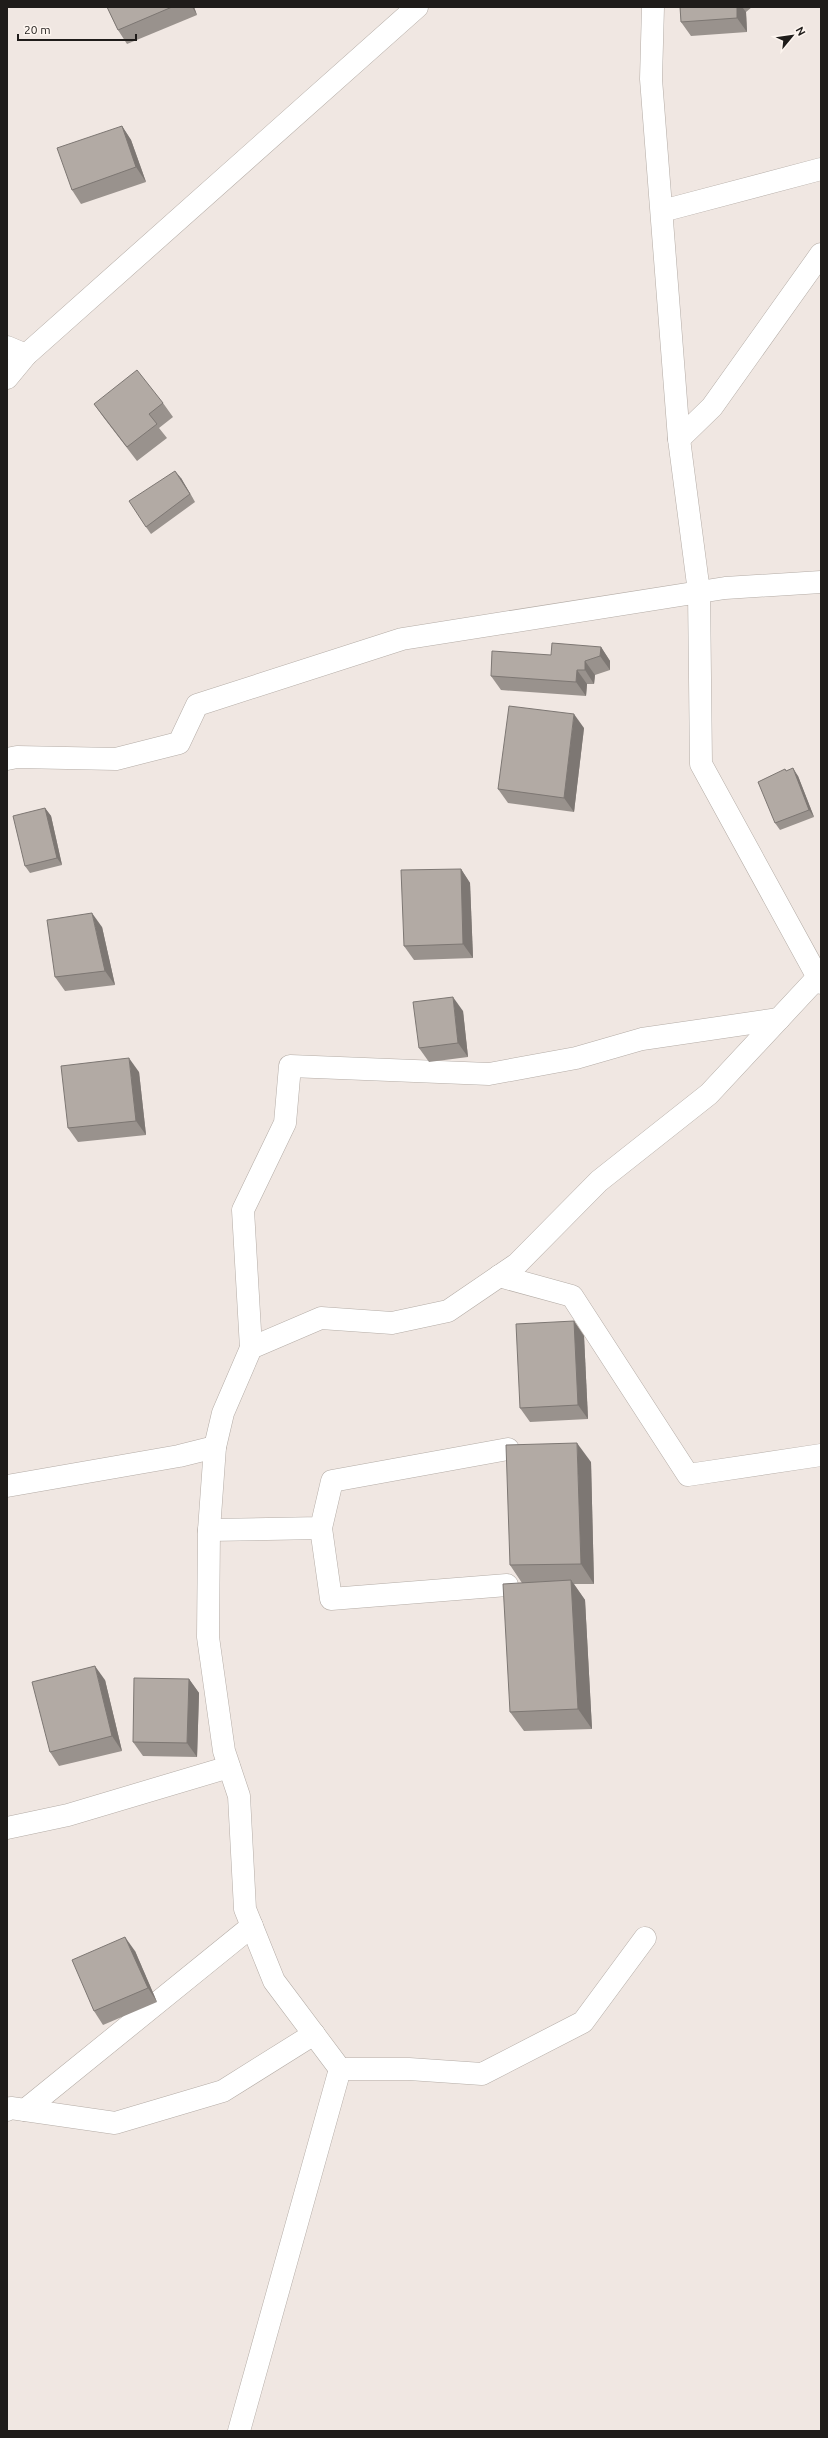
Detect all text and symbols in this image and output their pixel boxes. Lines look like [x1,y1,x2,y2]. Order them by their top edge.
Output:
scale bar [18,16,136,42]
north arrow [772,16,812,56]
text: 20 m [24,23,51,36]
text: N [794,25,808,38]

